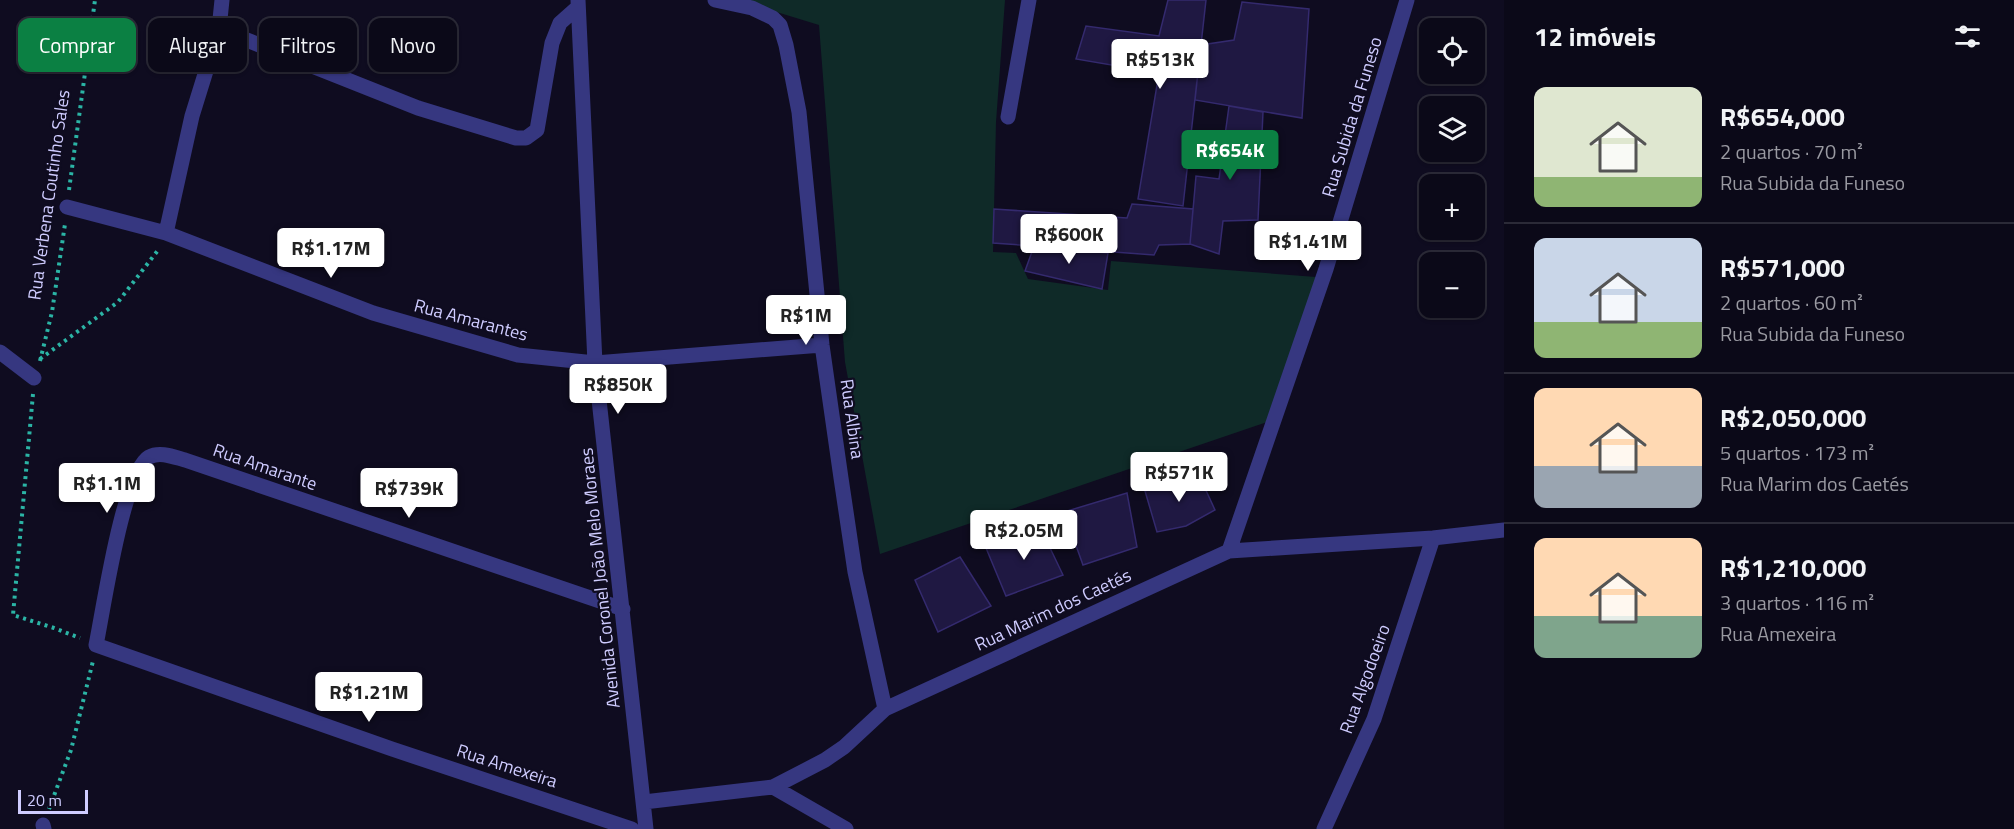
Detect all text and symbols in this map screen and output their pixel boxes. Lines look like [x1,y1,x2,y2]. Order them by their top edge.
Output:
text: 12 imóveis [1534,17,1656,56]
chip: Comprar [18,18,136,72]
chip: Alugar [148,18,247,72]
chip: Filtros [259,18,357,72]
chip: Novo [369,18,457,72]
map controls [1419,18,1485,318]
button: locate [1419,18,1485,84]
icon: filters [1951,20,1984,53]
street label: Rua Subida da Funeso [1314,33,1389,200]
pin: R$513K [1111,39,1209,90]
text: R$513K [1125,43,1195,74]
street label: Rua Verbena Coutinho Sales [20,88,77,302]
button: layers [1419,96,1485,162]
text: R$654,000 [1720,97,1845,136]
icon: home [1582,111,1654,183]
pin: R$654K [1181,130,1279,181]
text: R$654K [1195,134,1265,165]
text: 2 quartos · 70 m² [1720,136,1863,167]
text: Rua Subida da Funeso [1720,167,1905,198]
button: + [1419,174,1485,240]
pin: R$600K [1020,214,1118,265]
text: R$600K [1034,218,1104,249]
pin: R$1.41M [1253,221,1363,272]
text: R$1.41M [1268,225,1348,256]
pin: R$1.17M [276,228,386,279]
text: R$1.17M [291,232,371,263]
text: R$571,000 [1720,248,1845,287]
button: − [1419,252,1485,318]
icon: home [1582,262,1654,334]
text: 2 quartos · 60 m² [1720,287,1863,318]
street label: Rua Amarantes [411,291,531,348]
pin: R$1M [770,295,842,346]
text: R$1M [780,299,832,330]
text: Rua Subida da Funeso [1720,318,1905,349]
pin: R$850K [569,364,667,415]
text: R$850K [583,368,653,399]
street label: Rua Albina [834,377,871,461]
text: R$2,050,000 [1720,398,1866,437]
icon: home [1582,412,1654,484]
street label: Rua Amarante [209,436,321,497]
text: 5 quartos · 173 m² [1720,437,1874,468]
street label: Avenida Coronel João Melo Moraes [572,446,627,710]
pin: R$571K [1130,452,1228,503]
text: R$571K [1144,456,1214,487]
pin: R$1.1M [58,463,156,514]
text: R$1.1M [73,467,141,498]
pin: R$739K [360,468,458,519]
text: Rua Marim dos Caetés [1720,468,1909,499]
text: R$739K [374,472,444,503]
pin: R$2.05M [969,510,1079,561]
text: R$2.05M [984,514,1064,545]
text: R$1,210,000 [1720,548,1866,587]
street label: Rua Marim dos Caetés [970,561,1135,658]
icon: home [1582,562,1654,634]
text: 3 quartos · 116 m² [1720,587,1874,618]
text: Rua Amexeira [1720,618,1836,649]
street label: Rua Algodoeiro [1332,620,1397,737]
pin: R$1.21M [314,672,424,723]
text: R$1.21M [329,676,409,707]
street label: Rua Amexeira [453,737,561,795]
scale bar [18,787,88,814]
text: 20 m [27,788,62,812]

